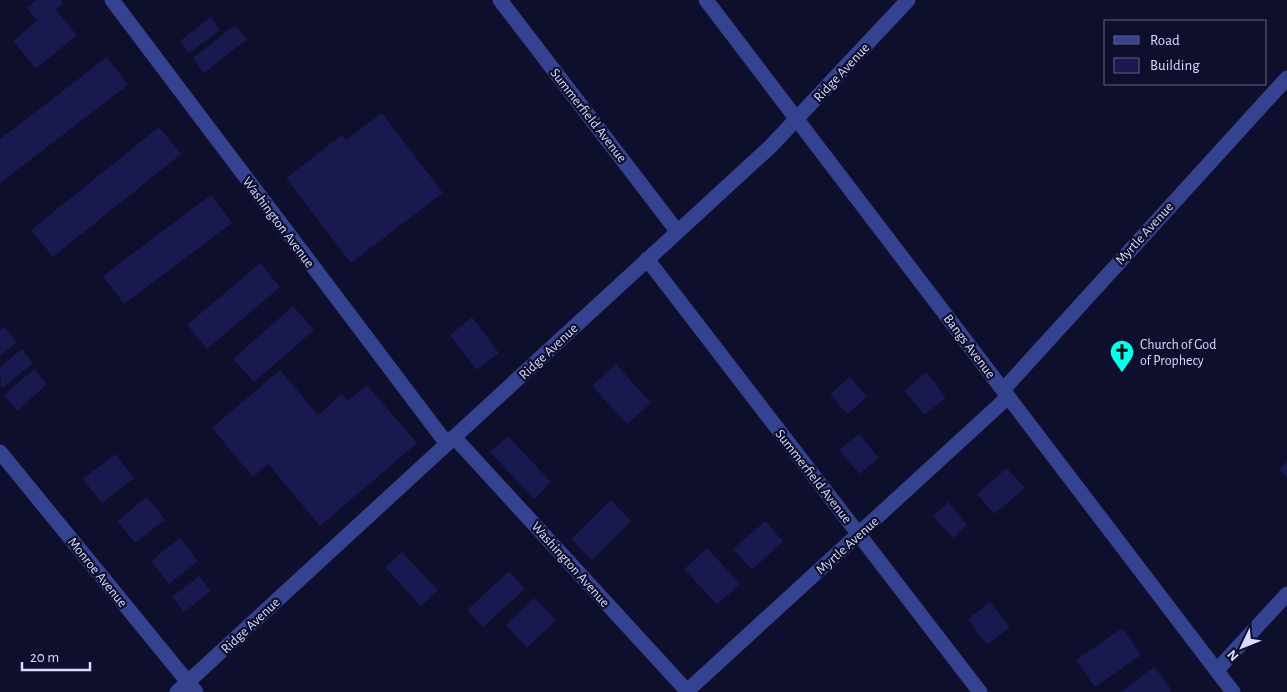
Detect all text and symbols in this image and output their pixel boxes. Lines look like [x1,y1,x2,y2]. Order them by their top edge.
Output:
legend [1104,20,1267,85]
text: Road [1150,33,1180,48]
street label: Ridge Avenue [811,41,872,105]
text: Building [1150,58,1200,73]
street label: Summerfield Avenue [547,66,629,165]
street label: Washington Avenue [240,175,317,271]
street label: Myrtle Avenue [1113,200,1176,268]
street label: Bangs Avenue [941,312,998,381]
street label: Ridge Avenue [517,321,581,382]
place label: Church of God of Prophecy [1140,338,1216,368]
church icon: Church of God of Prophecy [1109,339,1135,373]
street label: Summerfield Avenue [772,427,854,526]
street label: Myrtle Avenue [814,514,882,577]
street label: Washington Avenue [528,519,612,610]
street label: Monroe Avenue [65,535,130,610]
street label: Ridge Avenue [219,595,283,656]
north arrow [1217,622,1267,672]
scale bar [22,640,90,672]
text: N [1225,647,1242,664]
text: 20 m [30,650,59,665]

